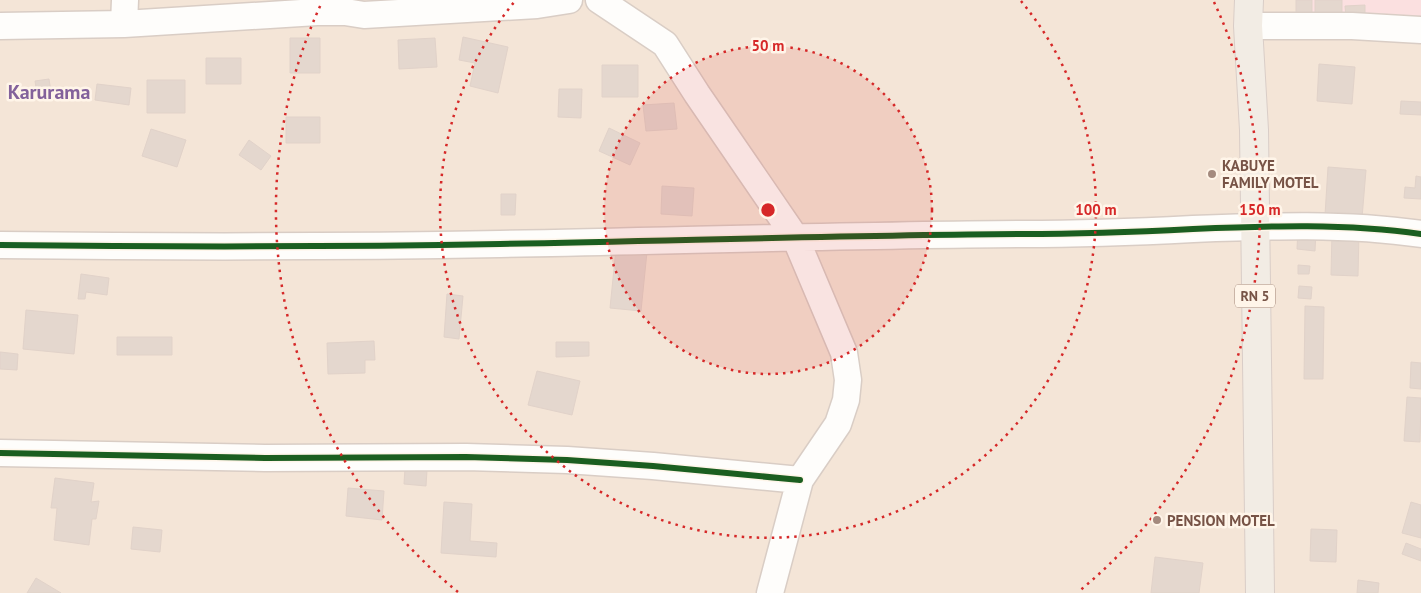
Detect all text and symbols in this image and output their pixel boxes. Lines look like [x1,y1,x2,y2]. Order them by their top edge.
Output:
text: 50 m [752,36,784,55]
district label: Karurama [8,79,90,105]
place label: KABUYE FAMILY MOTEL [1222,156,1319,192]
marker: KABUYE FAMILY MOTEL [1206,168,1218,180]
text: 100 m [1075,200,1117,219]
text: 150 m [1239,200,1281,219]
centre of rings [759,201,777,219]
road number: RN 5 [1235,284,1275,308]
place label: PENSION MOTEL [1167,511,1275,530]
marker: PENSION MOTEL [1151,514,1163,526]

